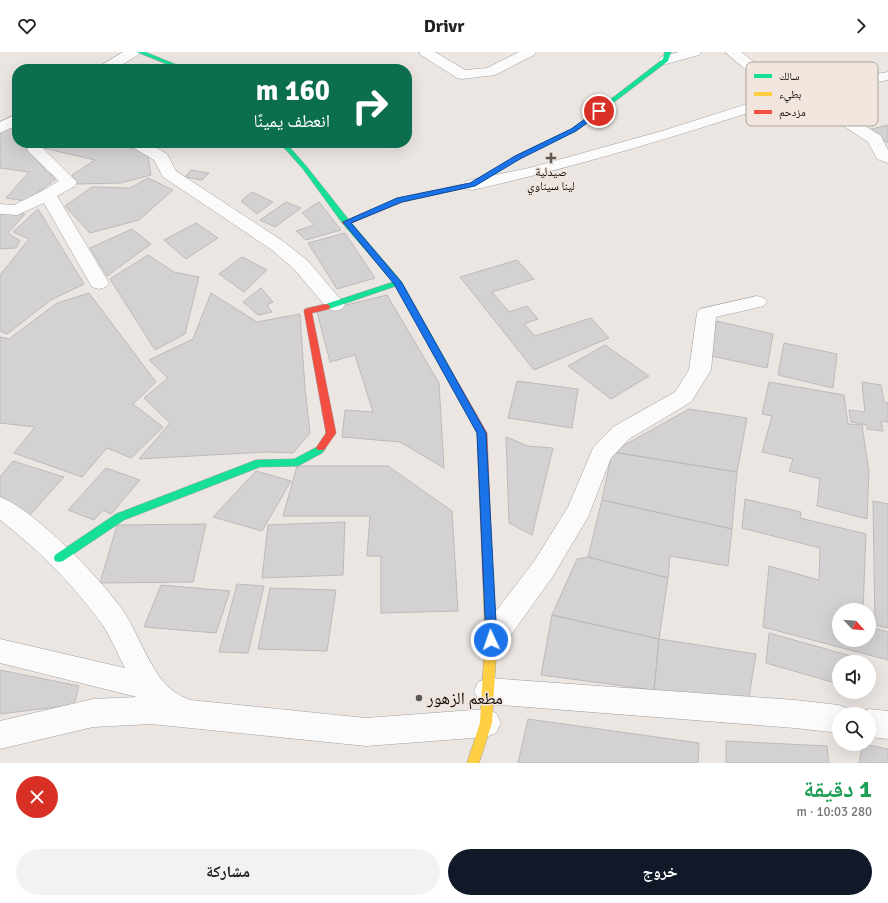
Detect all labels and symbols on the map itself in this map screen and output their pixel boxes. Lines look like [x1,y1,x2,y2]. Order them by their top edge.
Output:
legend [746,62,878,126]
text: سالك [779,70,799,83]
text: بطيء [779,88,801,103]
pin [582,94,616,128]
text: مزدحم [779,106,806,120]
marker: صيدلية لينا سيناوي [546,153,556,163]
place label: صيدلية لينا سيناوي [527,165,575,196]
north arrow [832,603,876,647]
position arrow [470,619,512,661]
place label: مطعم الزهور [426,688,503,710]
marker: مطعم الزهور [414,693,424,703]

